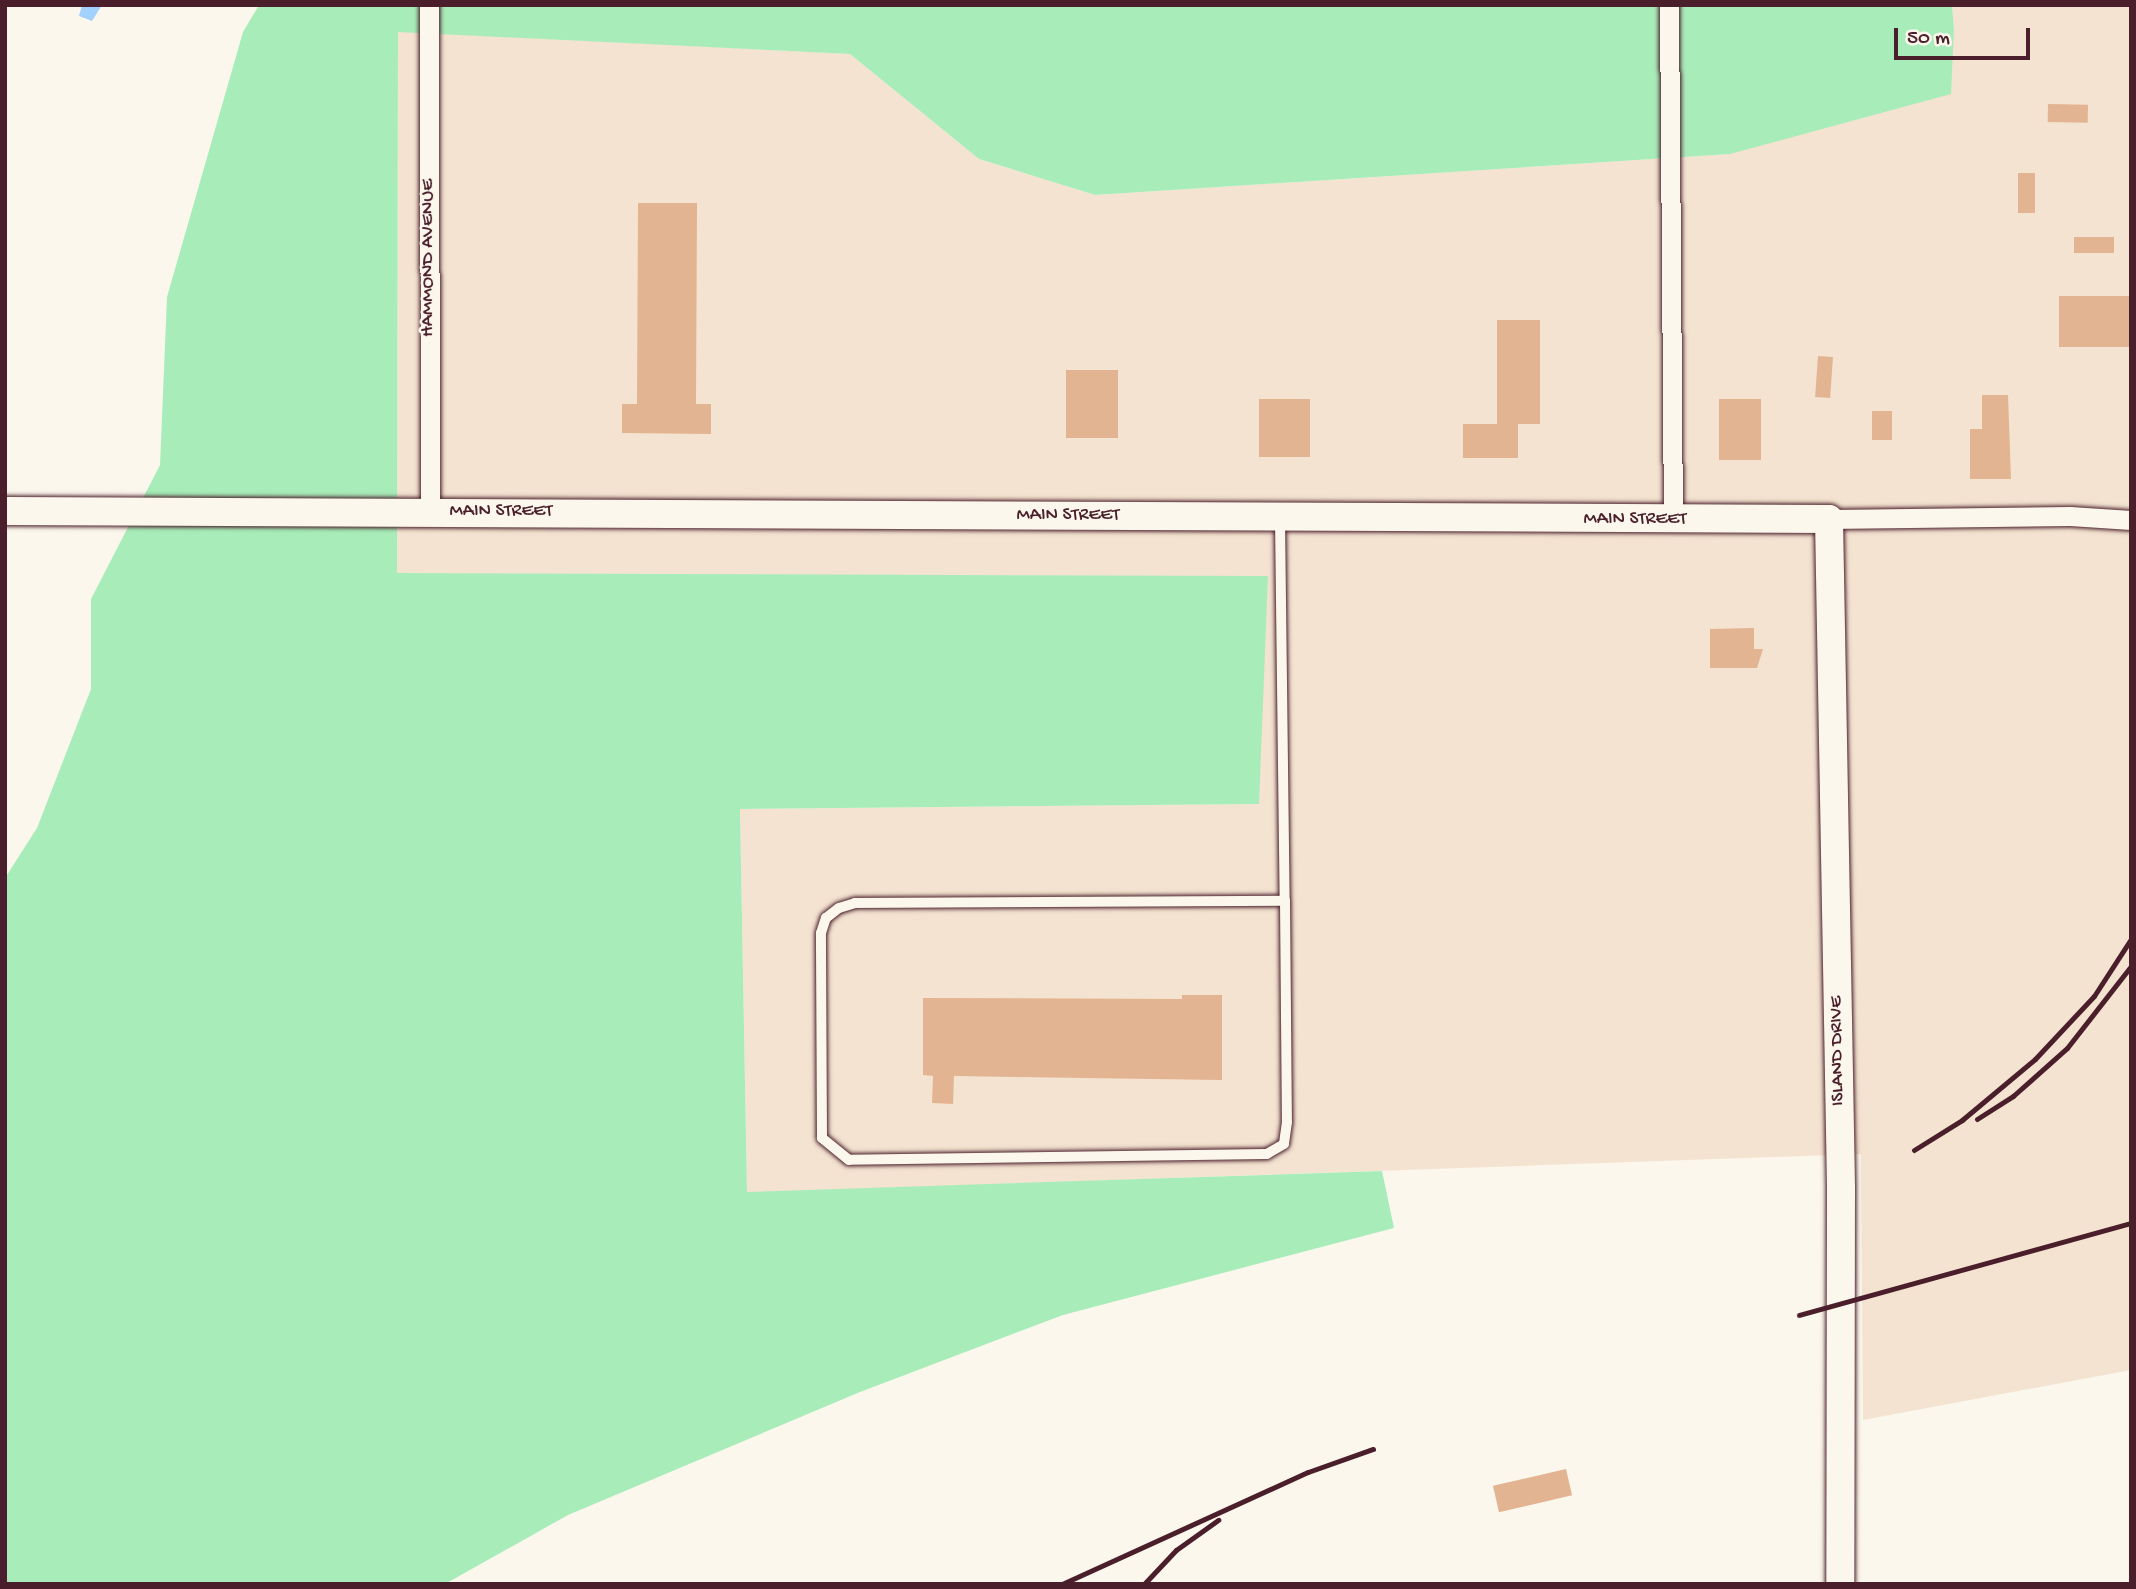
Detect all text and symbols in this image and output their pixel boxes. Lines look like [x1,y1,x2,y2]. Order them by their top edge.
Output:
scale bar [1898,14,2035,58]
text: 50 m [1907,27,1950,52]
street label: HAMMOND AVENUE [418,179,440,337]
street label: MAIN STREET [450,501,552,523]
street label: MAIN STREET [1017,505,1119,527]
street label: MAIN STREET [1584,509,1686,531]
street label: ISLAND DRIVE [1826,996,1850,1106]

